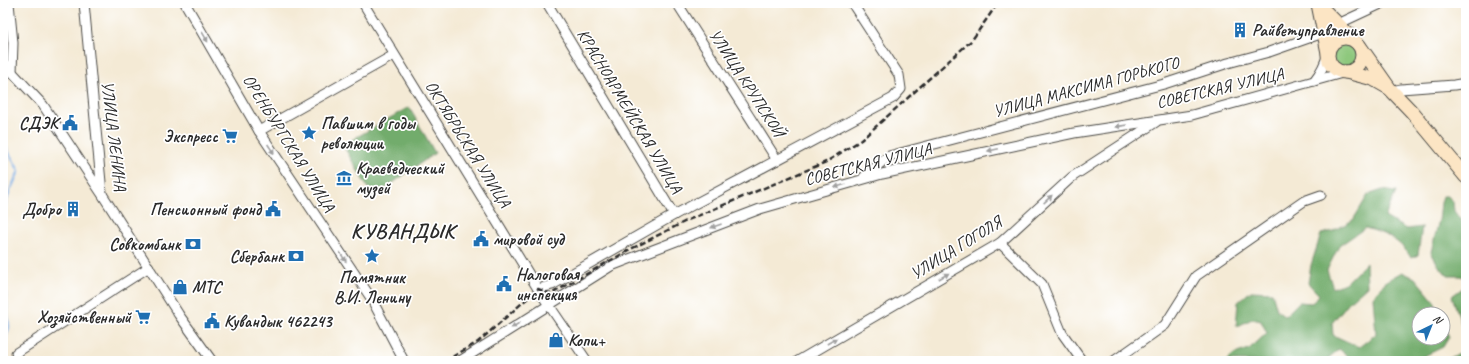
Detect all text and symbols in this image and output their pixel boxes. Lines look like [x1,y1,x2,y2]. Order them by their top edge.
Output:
place label: Райветуправление [1252,20,1365,41]
building icon: Райветуправление [1231,21,1249,39]
street label: КРАСНОАРМЕЙСКАЯ УЛИЦА [573,25,688,197]
street label: УЛИЦА КРУПСКОЙ [704,25,791,143]
one-way arrow [201,31,208,43]
street label: УЛИЦА МАКСИМА ГОРЬКОГО [991,52,1183,122]
street label: СОВЕТСКАЯ УЛИЦА [1154,63,1287,113]
street label: ОРЕНБУРГСКАЯ УЛИЦА [238,70,340,216]
street label: ОКТЯБРЬСКАЯ УЛИЦА [421,77,516,212]
street label: УЛИЦА ЛЕНИНА [97,80,131,193]
place label: СДЭК [19,113,61,134]
place label: Павшим в годы революции [321,113,417,154]
public building icon: СДЭК [61,114,79,132]
one-way arrow [1115,123,1127,129]
place icon: Павшим в годы революции [300,124,318,142]
place label: Экспресс [164,126,219,147]
supermarket icon: Экспресс [221,127,239,145]
street label: СОВЕТСКАЯ УЛИЦА [803,138,935,190]
one-way arrow [267,143,275,154]
one-way arrow [987,147,1000,153]
place label: Краеведческий музей [356,158,446,200]
museum icon: Краеведческий музей [335,169,353,187]
one-way arrow [833,183,845,189]
one-way arrow [1043,194,1053,204]
place label: Добро [22,199,63,220]
place label: Пенсионный фонд [150,199,263,220]
building icon: Добро [64,200,82,218]
public building icon: Пенсионный фонд [264,200,282,218]
street label: УЛИЦА ГОГОЛЯ [907,210,1008,284]
district label: КУВАНДЫК [351,218,459,244]
one-way arrow [710,223,722,229]
place label: мировой суд [493,229,566,250]
public building icon: мировой суд [472,230,490,248]
place label: Совкомбанк [109,234,182,255]
bank icon: Совкомбанк [184,235,202,253]
place label: Сбербанк [230,246,285,267]
bank icon: Сбербанк [287,247,305,265]
place icon: Памятник В.И. Ленину [363,247,381,265]
one-way arrow [339,251,347,262]
place label: Налоговая инспекция [516,264,580,305]
place label: Памятник В.И. Ленину [334,267,412,308]
one-way arrow [938,272,950,279]
public building icon: Налоговая инспекция [495,275,513,293]
place label: МТС [192,277,224,298]
shop icon: МТС [171,278,189,296]
north arrow [1411,306,1451,346]
place label: Хозяйственный [37,307,133,329]
supermarket icon: Хозяйственный [134,308,152,326]
place label: Кувандык 462243 [224,311,333,332]
text: N [1431,311,1447,328]
public building icon: Кувандык 462243 [203,312,221,330]
one-way arrow [510,322,522,329]
place label: Копи+ [568,330,606,351]
shop icon: Копи+ [547,331,565,349]
one-way arrow [826,338,837,345]

